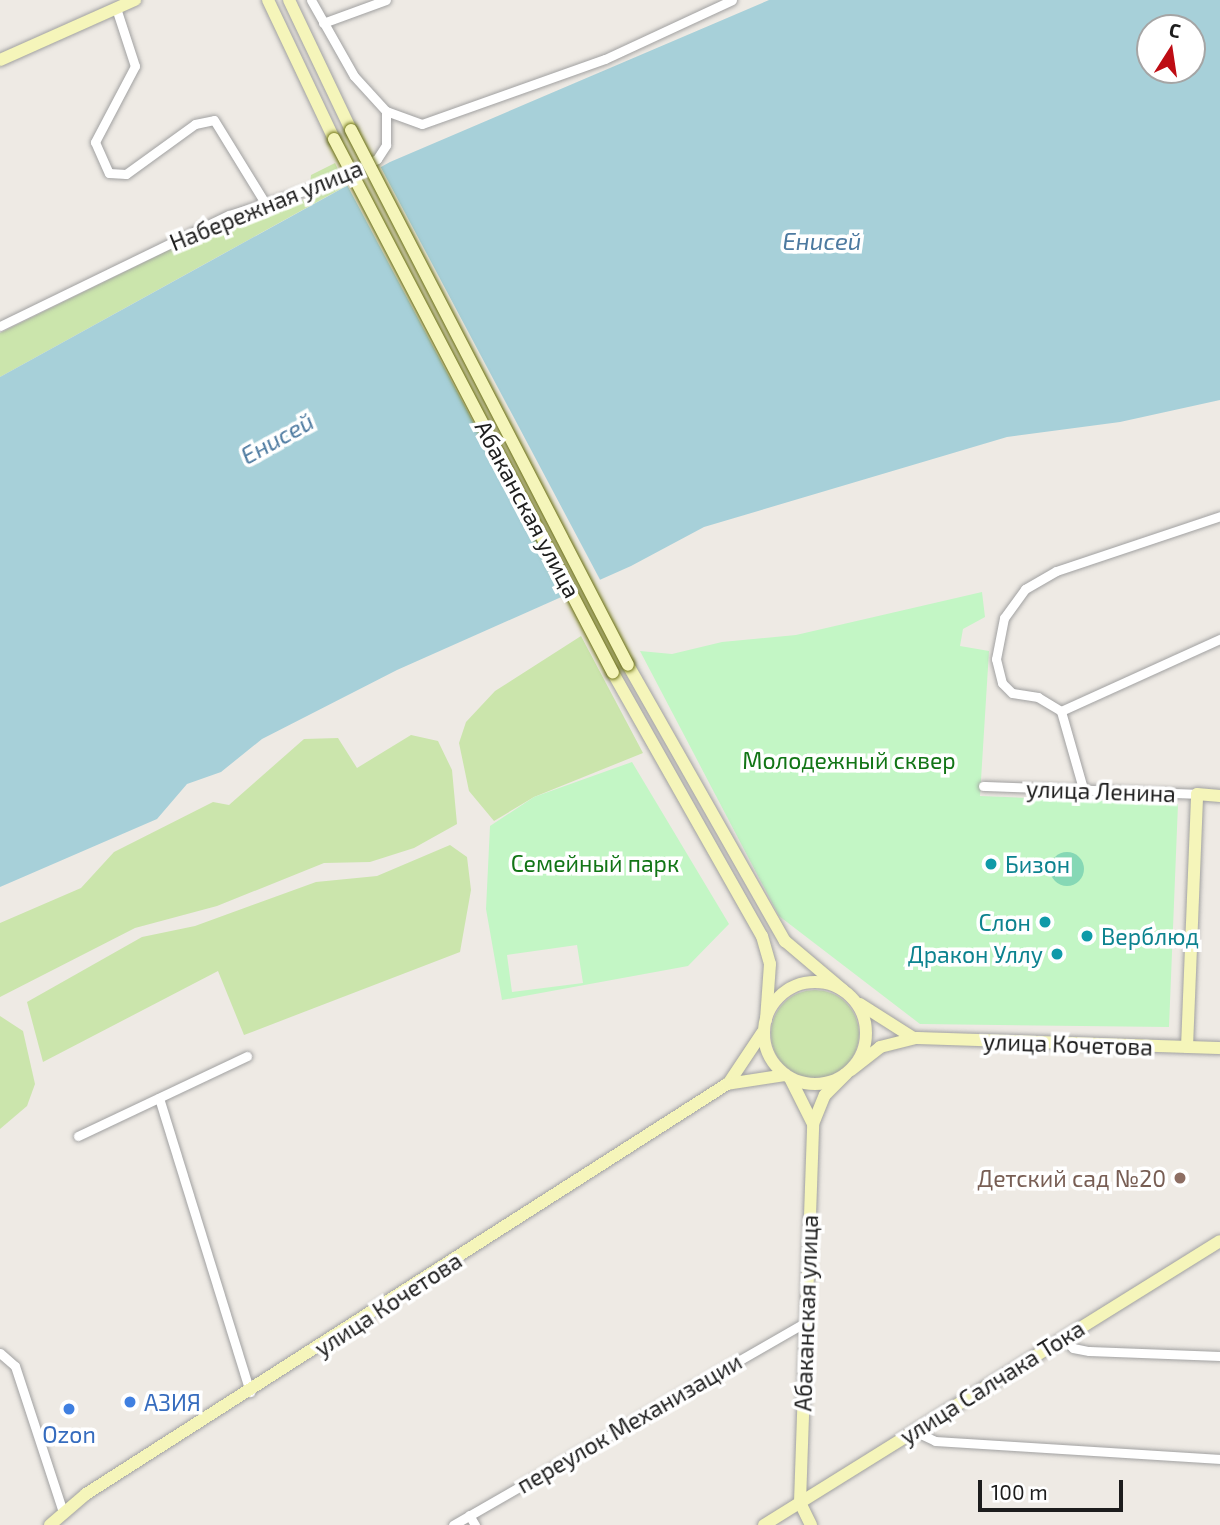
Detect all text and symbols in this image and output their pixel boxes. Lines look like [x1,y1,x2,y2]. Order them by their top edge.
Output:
north arrow [1136,14,1206,84]
text: С [1167,18,1183,42]
street label: Набережная улица [166,154,366,256]
water label: Енисей [782,227,862,255]
water label: Енисей [235,406,319,470]
street label: Абаканская улица [470,416,586,602]
park label: Молодежный сквер [742,746,956,774]
street label: улица Ленина [1026,775,1176,807]
park label: Семейный парк [511,849,679,877]
place label: Бизон [1005,850,1070,878]
marker: Бизон [983,856,999,872]
place label: Слон [978,908,1031,936]
marker: Слон [1037,914,1053,930]
place label: Верблюд [1101,922,1199,950]
marker: Верблюд [1079,928,1095,944]
place label: Дракон Уллу [908,940,1043,968]
marker: Дракон Уллу [1049,946,1065,962]
street label: улица Кочетова [983,1027,1153,1061]
place label: Детский сад №20 [977,1164,1166,1192]
marker: Детский сад №20 [1172,1170,1188,1186]
street label: Абаканская улица [789,1214,823,1412]
street label: улица Кочетова [309,1246,467,1362]
street label: улица Салчака Тока [895,1314,1089,1450]
street label: переулок Механизации [512,1347,746,1499]
place label: АЗИЯ [144,1388,201,1416]
marker: АЗИЯ [122,1394,138,1410]
marker: Ozon [61,1401,77,1417]
place label: Ozon [42,1420,96,1448]
scale bar [982,1466,1127,1510]
text: 100 m [991,1479,1048,1504]

